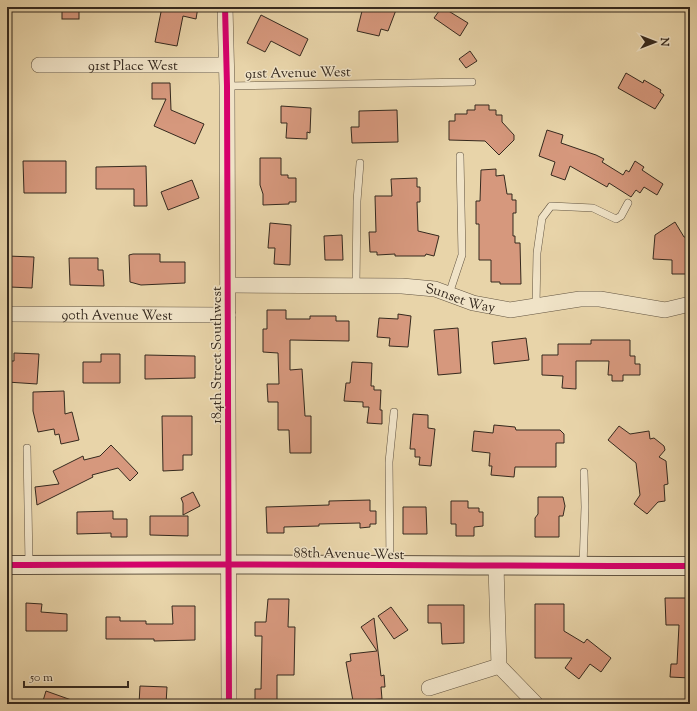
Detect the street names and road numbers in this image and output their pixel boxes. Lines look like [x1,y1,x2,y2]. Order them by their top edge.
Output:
street label: 91st Place West [88,57,178,77]
street label: 91st Avenue West [245,63,351,85]
street label: Sunset Way [425,280,497,319]
street label: 184th Street Southwest [208,286,228,424]
street label: 90th Avenue West [61,306,173,327]
street label: 88th Avenue West [293,544,405,566]

